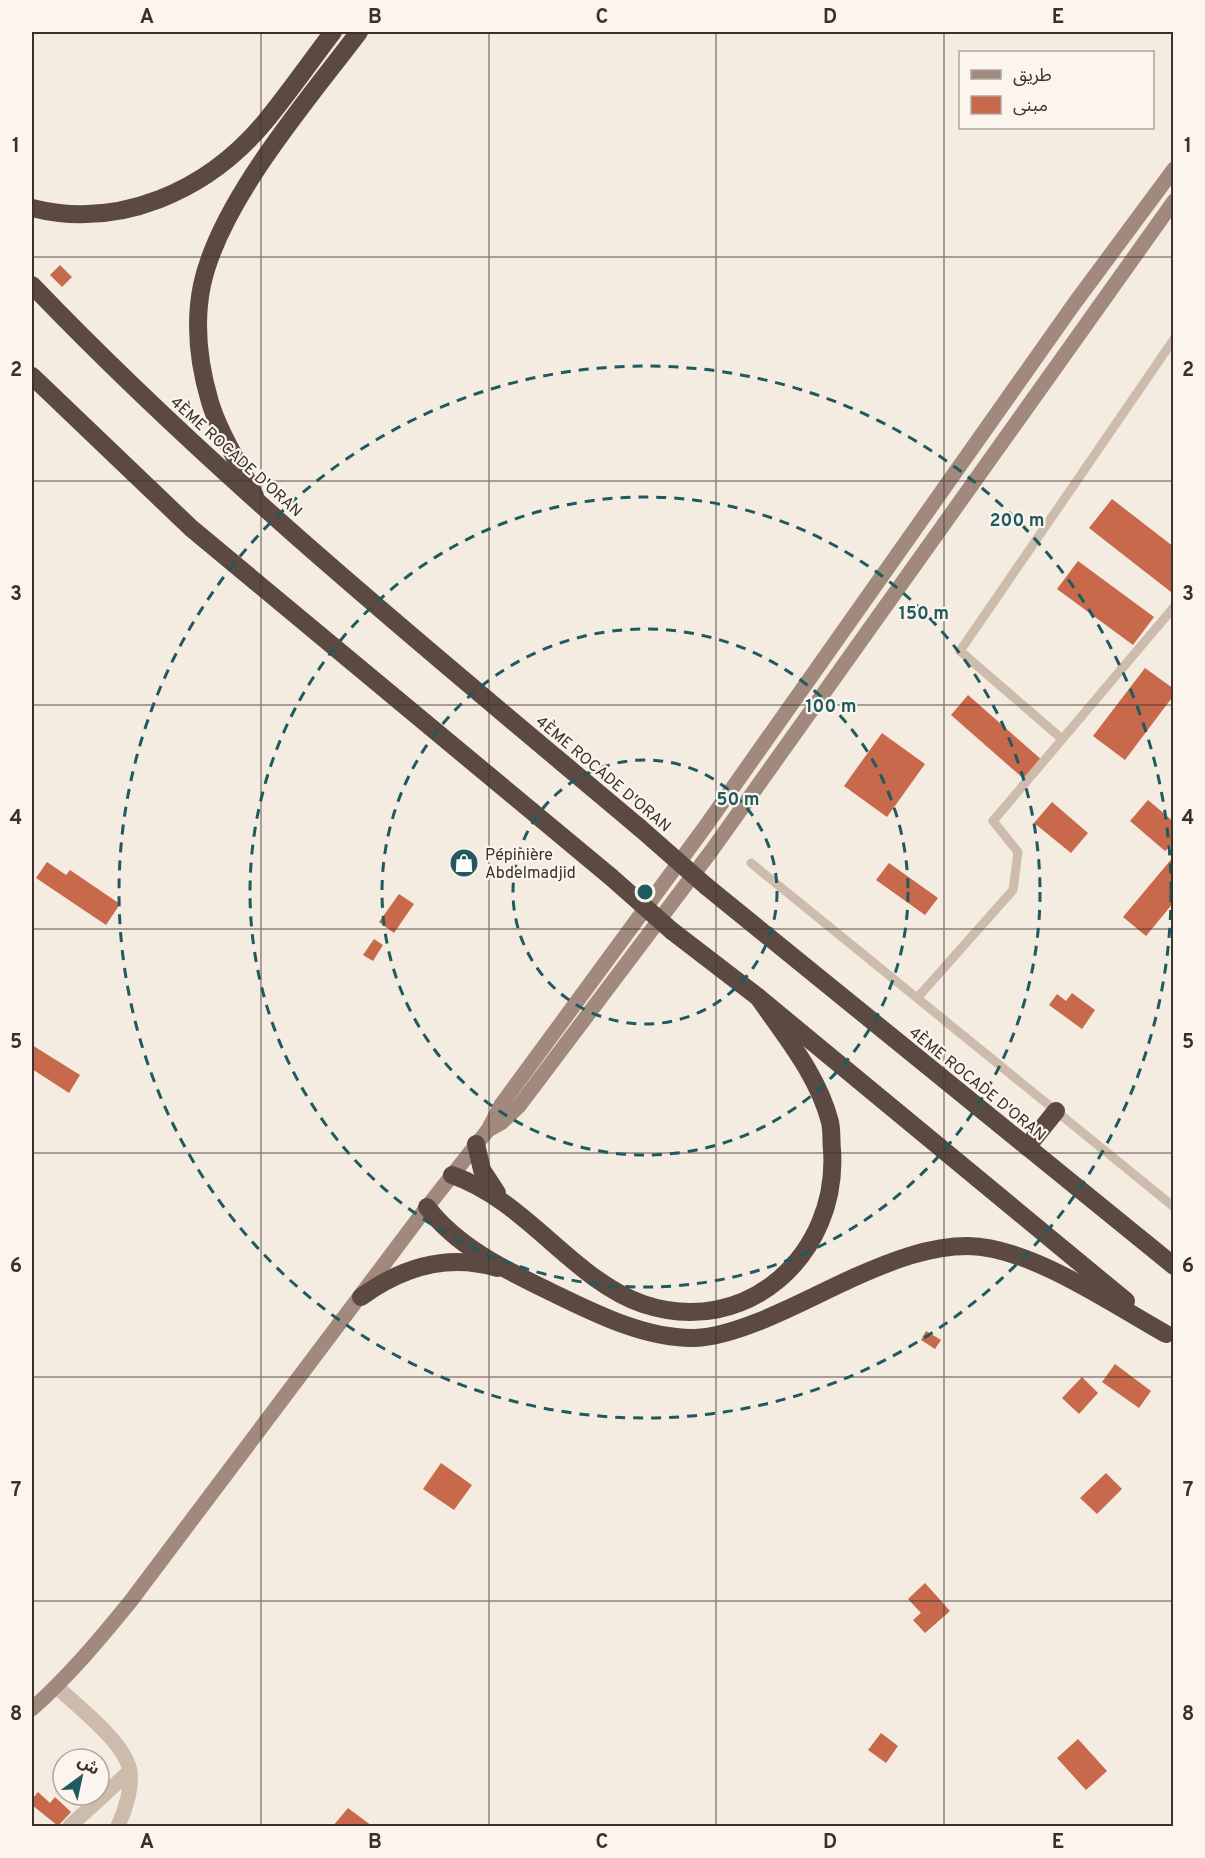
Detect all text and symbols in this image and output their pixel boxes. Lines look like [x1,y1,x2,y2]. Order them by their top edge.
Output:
text: A [140,5,154,31]
text: B [368,5,382,31]
text: C [596,5,608,31]
text: D [823,5,837,31]
text: E [1052,5,1064,31]
legend [959,51,1154,129]
text: طريق [1013,65,1052,88]
text: مبنى [1013,95,1048,118]
text: 1 [12,134,20,160]
text: 1 [1184,134,1192,160]
text: 2 [10,358,22,384]
text: 2 [1182,358,1194,384]
street label: 4ÈME ROCADE D'ORAN [166,391,307,522]
text: 200 m [989,510,1045,533]
text: 3 [10,582,22,608]
text: 3 [1182,582,1194,608]
text: 150 m [899,603,949,626]
text: 100 m [805,696,857,719]
street label: 4ÈME ROCADE D'ORAN [531,710,676,837]
text: 50 m [716,789,760,812]
text: 4 [10,806,22,832]
text: 4 [1182,806,1194,832]
place label: Pépinière Abdelmadjid [485,846,576,884]
shop icon: Pépinière Abdelmadjid [448,847,480,879]
centre of rings [635,882,655,902]
street label: 4ÈME ROCADE D'ORAN [904,1022,1051,1146]
text: 5 [10,1030,22,1056]
text: 5 [1182,1030,1194,1056]
text: 6 [10,1254,22,1280]
text: 6 [1182,1254,1194,1280]
text: 7 [11,1478,21,1504]
text: 7 [1183,1478,1193,1504]
text: 8 [10,1702,22,1728]
text: 8 [1182,1702,1194,1728]
north arrow [51,1747,111,1807]
text: ش [73,1752,103,1780]
text: A [140,1830,154,1856]
text: B [368,1830,382,1856]
text: C [596,1830,608,1856]
text: D [823,1830,837,1856]
text: E [1052,1830,1064,1856]

